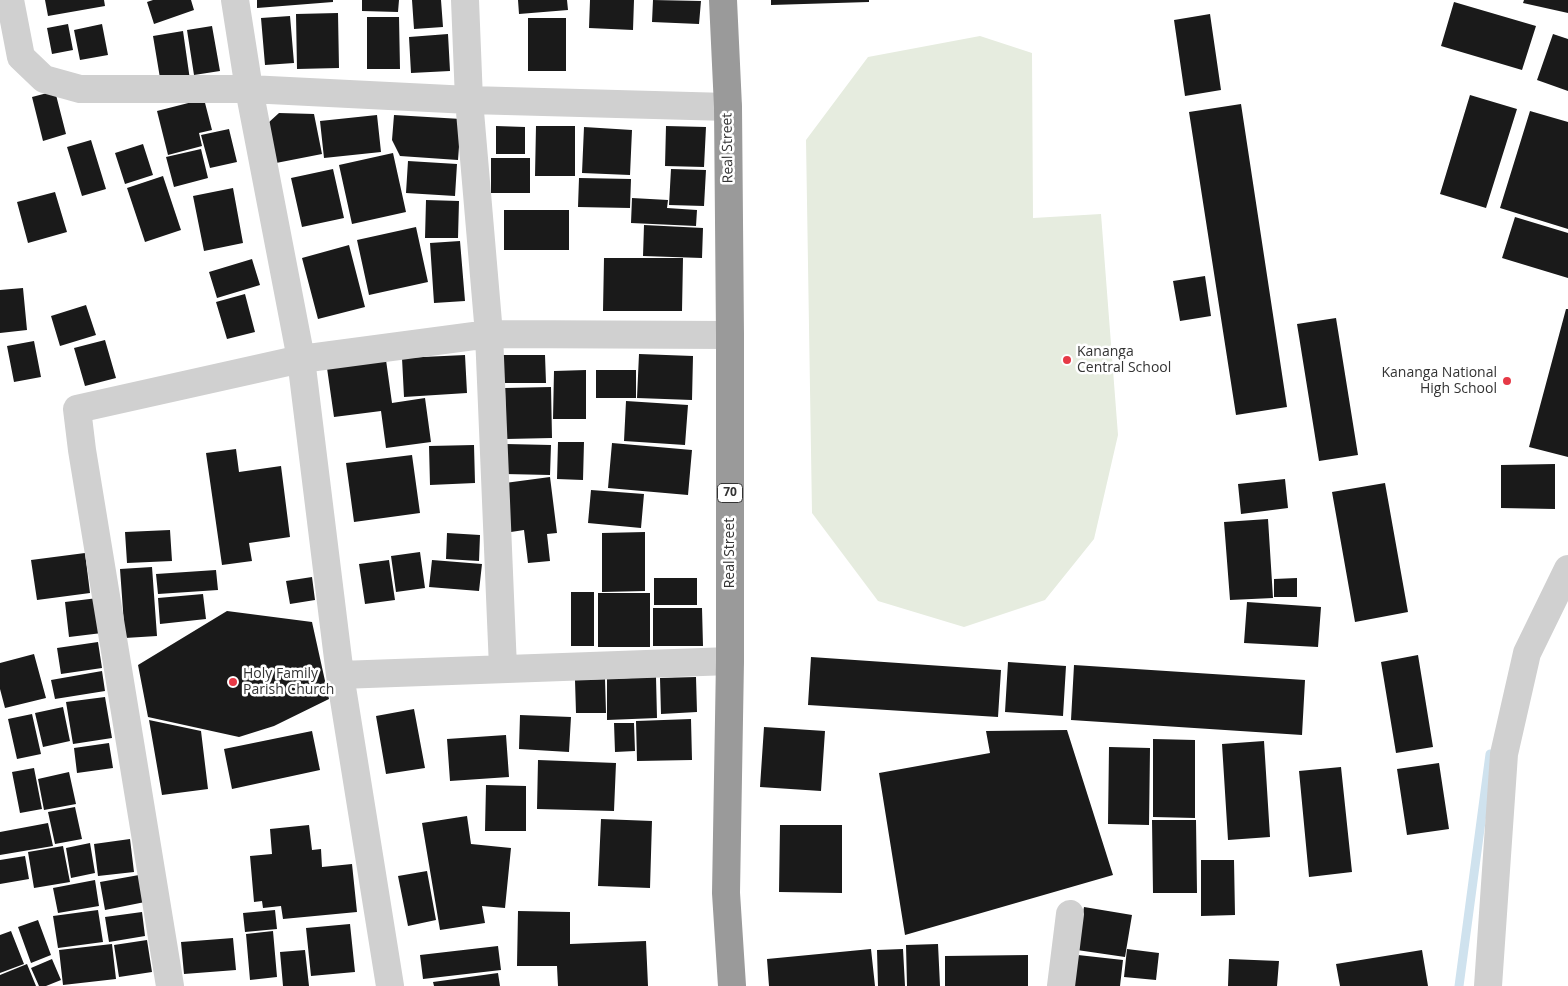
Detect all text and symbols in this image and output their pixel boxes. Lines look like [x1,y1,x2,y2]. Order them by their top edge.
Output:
street label: Real Street [719,113,737,183]
place label: Kananga Central School [1077,344,1171,377]
marker: Kananga Central School [1061,354,1073,366]
place label: Kananga National High School [1382,365,1497,398]
marker: Kananga National High School [1501,375,1513,387]
road number: 70 [718,483,742,502]
street label: Real Street [722,518,738,588]
place label: Holy Family Parish Church [243,666,334,699]
marker: Holy Family Parish Church [227,676,239,688]

